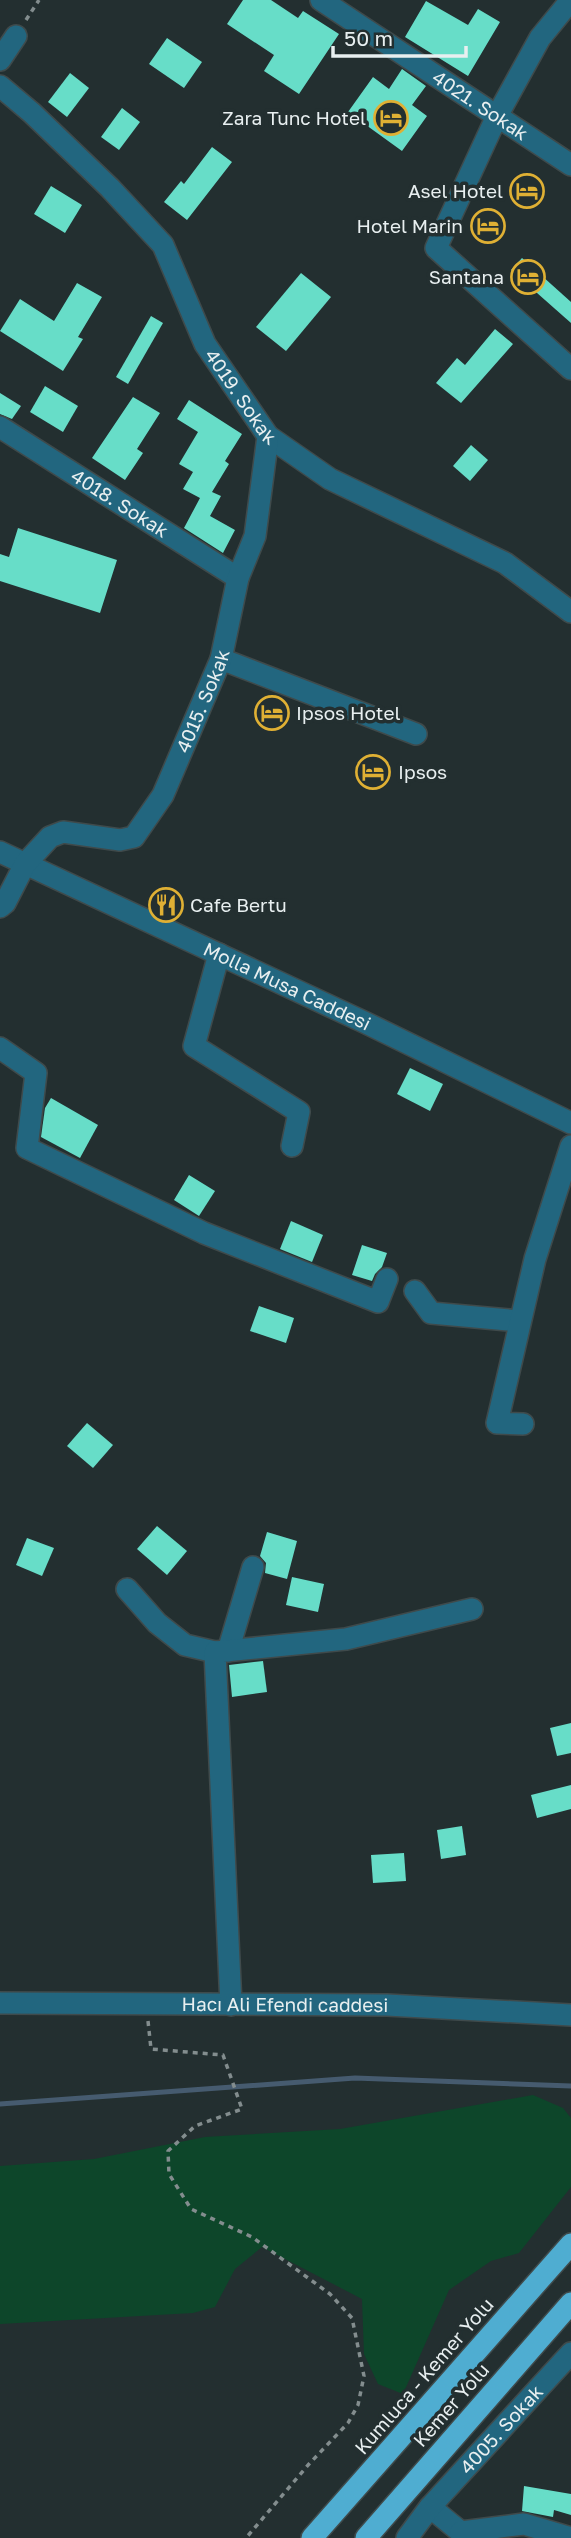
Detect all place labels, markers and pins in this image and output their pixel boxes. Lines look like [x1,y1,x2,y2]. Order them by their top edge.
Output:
hotel icon: Zara Tunc Hotel [372,99,410,137]
place label: Zara Tunc Hotel [222,106,366,129]
hotel icon: Asel Hotel [508,172,546,210]
place label: Asel Hotel [408,179,503,202]
hotel icon: Hotel Marin [469,207,507,245]
place label: Hotel Marin [356,214,463,237]
hotel icon: Santana [509,258,547,296]
place label: Santana [429,265,504,288]
hotel icon: Ipsos Hotel [253,694,291,732]
place label: Ipsos Hotel [296,701,400,724]
hotel icon: Ipsos [354,753,392,791]
place label: Ipsos [398,760,447,783]
restaurant icon: Cafe Bertu [147,886,185,924]
place label: Cafe Bertu [190,893,287,916]

